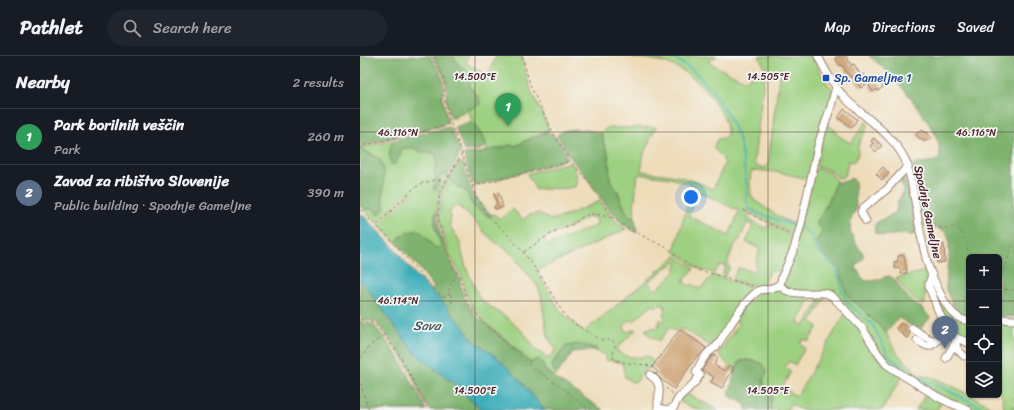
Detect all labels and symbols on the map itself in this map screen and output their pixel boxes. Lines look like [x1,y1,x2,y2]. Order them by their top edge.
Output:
place label: Sp. Gameljne 1 [834,67,911,89]
text: 14.500°E [454,68,498,86]
text: 14.505°E [747,68,790,86]
marker: Sp. Gameljne 1 [821,73,831,83]
pin: 1 [495,93,521,126]
text: 46.116°N [378,124,418,142]
text: 46.116°N [956,124,996,142]
street label: Spodnje Gameljne [907,163,949,261]
your location [681,187,701,207]
text: 46.114°N [378,292,419,310]
water label: Sava [413,314,442,337]
pin: 2 [932,316,958,349]
text: 14.500°E [454,382,498,400]
text: 14.505°E [747,382,790,400]

